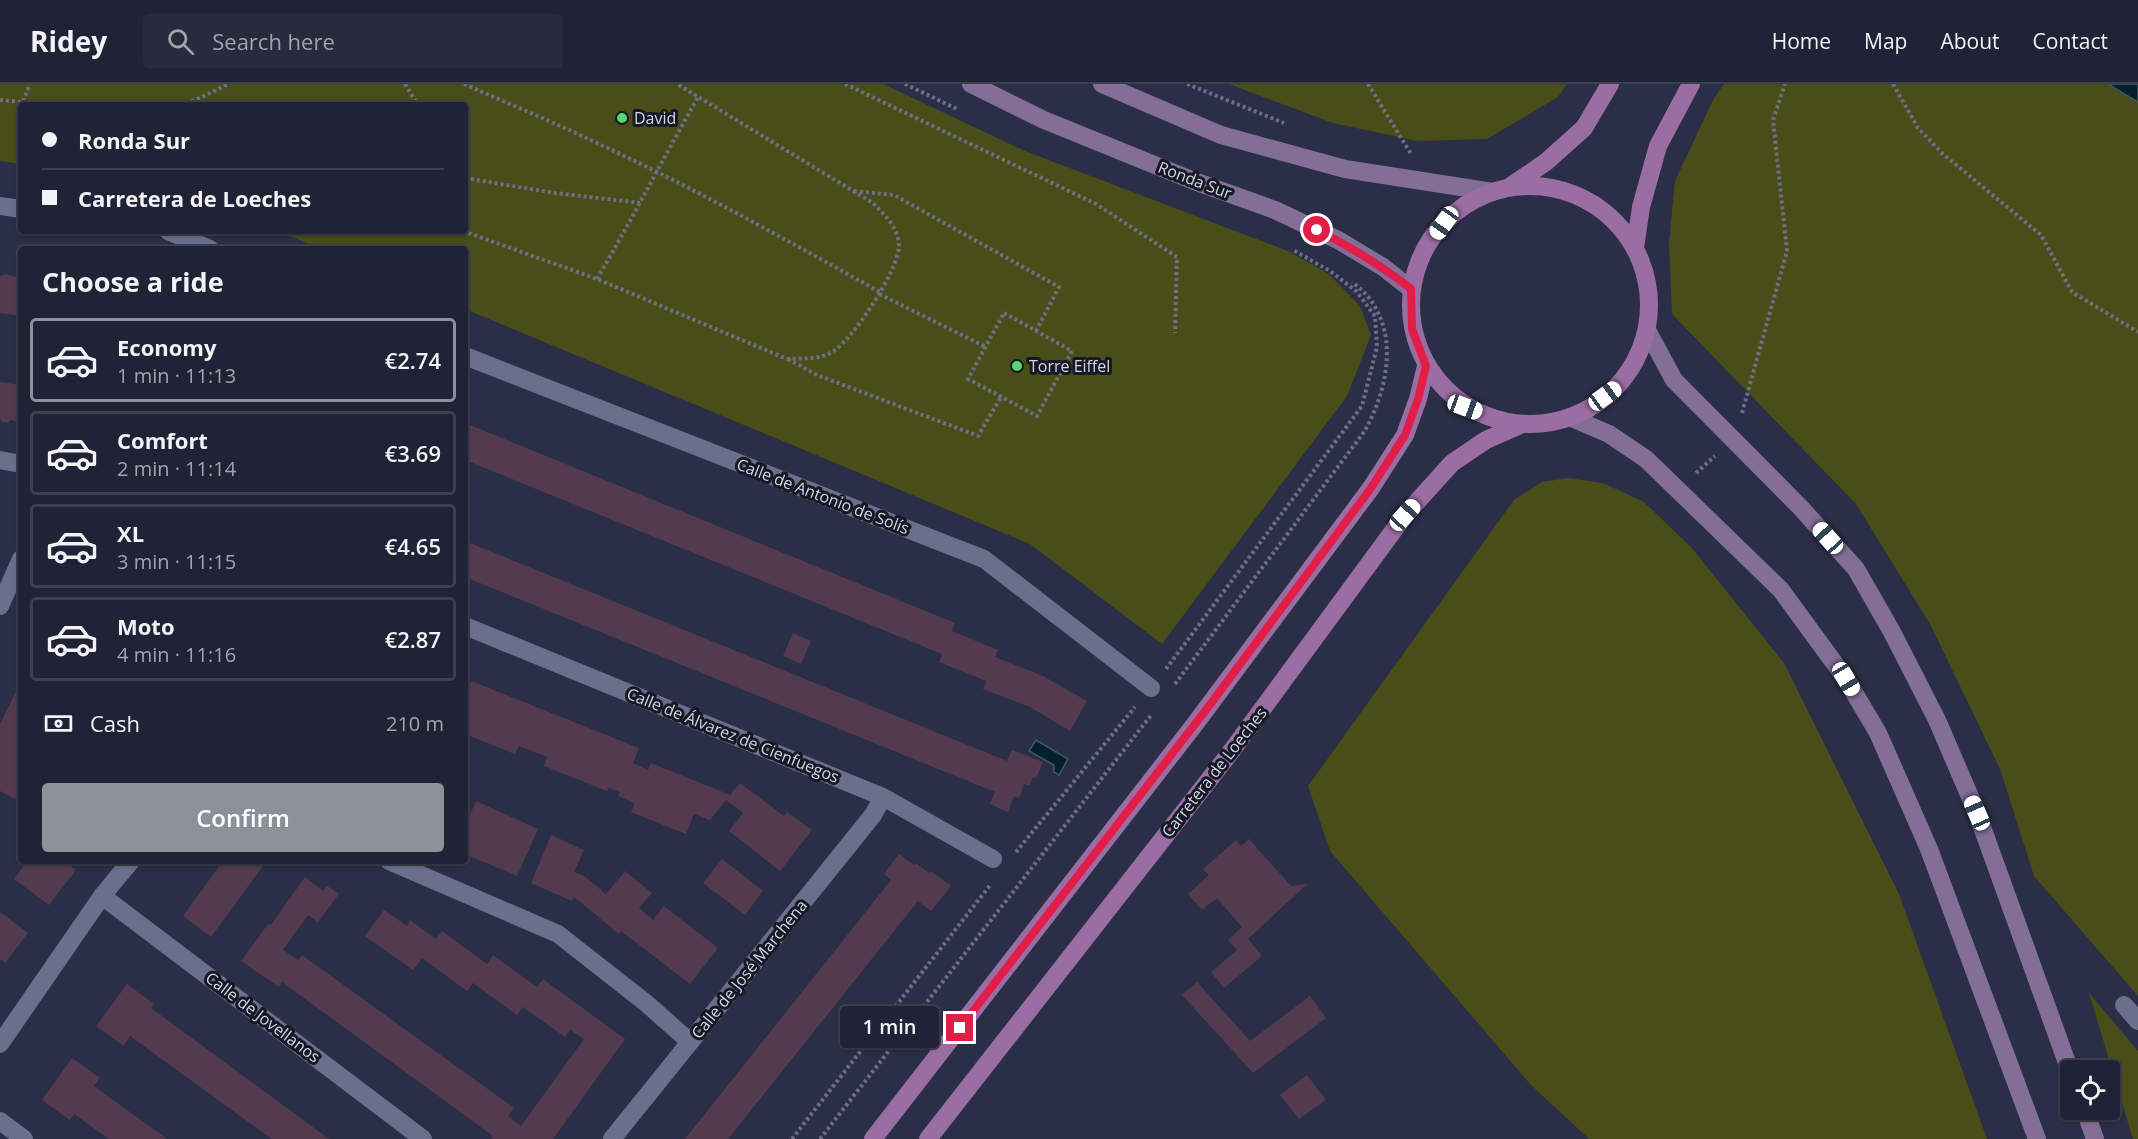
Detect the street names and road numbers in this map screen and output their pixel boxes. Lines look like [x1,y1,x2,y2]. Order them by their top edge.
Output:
street label: Ronda Sur [1155,156,1235,204]
street label: Calle de Antonio de Solís [734,453,912,539]
street label: Calle de Álvarez de Cienfuegos [624,682,842,788]
street label: Carretera de Loeches [1156,702,1272,842]
street label: Calle de José Marchena [686,895,812,1043]
street label: Calle de Jovellanos [201,967,325,1067]

